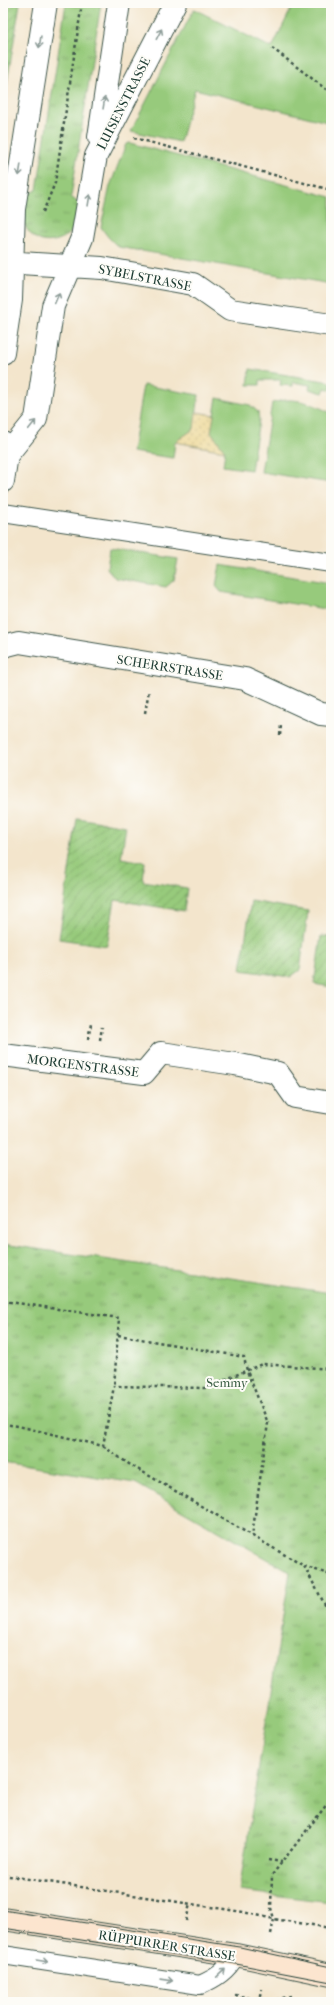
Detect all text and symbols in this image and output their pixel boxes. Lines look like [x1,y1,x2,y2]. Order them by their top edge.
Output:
one-way arrow [155,28,163,40]
one-way arrow [36,35,44,48]
street label: LUISENSTRASSE [94,54,153,152]
one-way arrow [100,97,108,110]
one-way arrow [16,163,24,176]
one-way arrow [85,194,93,207]
street label: SYBELSTRASSE [97,261,193,294]
one-way arrow [53,293,61,305]
one-way arrow [27,419,36,430]
street label: SCHERRSTRASSE [116,652,224,683]
street label: MORGENSTRASSE [26,1051,140,1080]
park label: Semmy [206,1375,249,1390]
street label: RÜPPURRER STRASSE [97,1927,237,1964]
one-way arrow [35,1957,48,1965]
one-way arrow [216,1969,226,1978]
one-way arrow [160,1976,173,1984]

